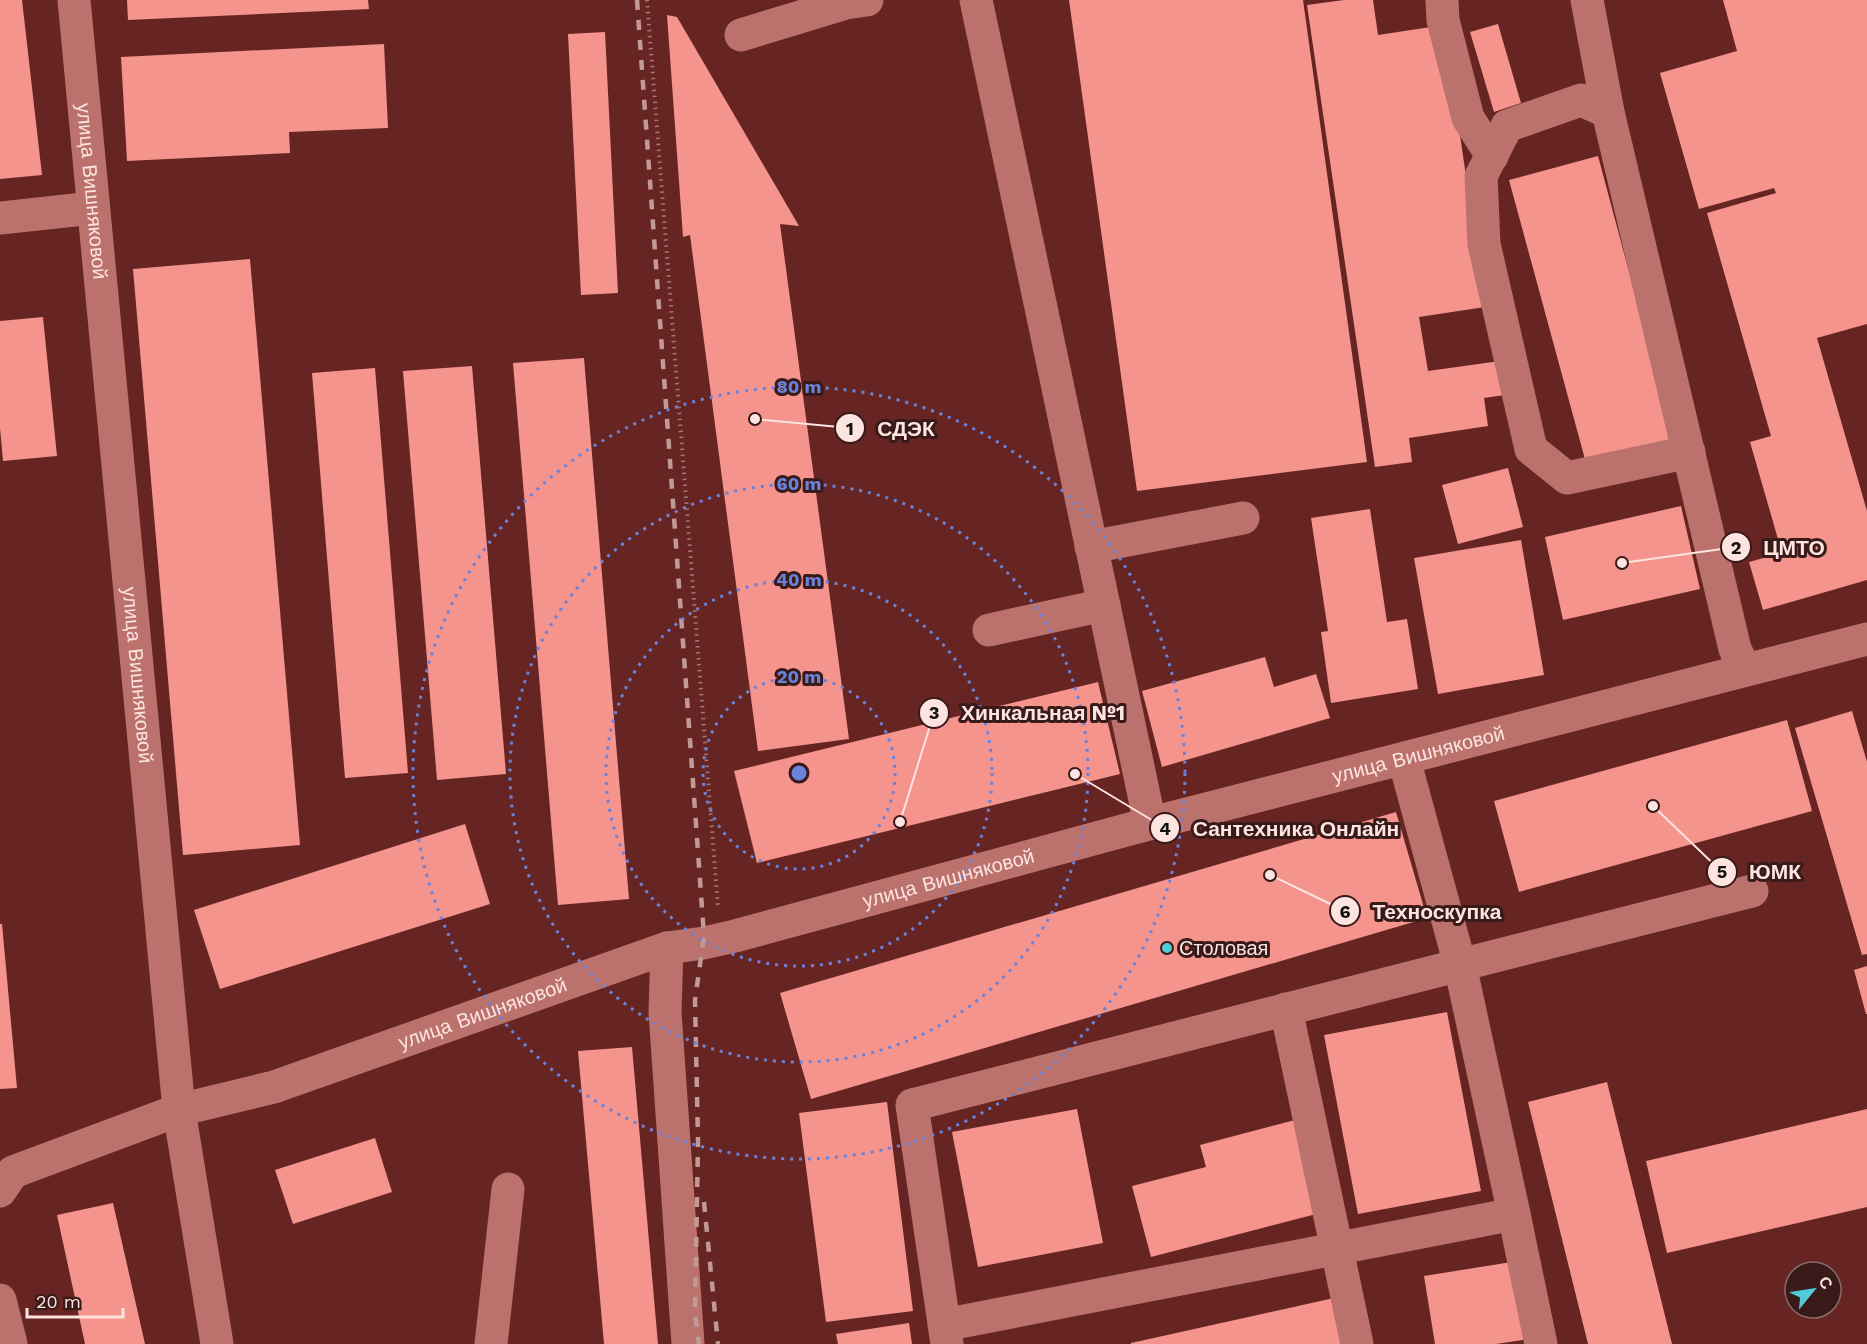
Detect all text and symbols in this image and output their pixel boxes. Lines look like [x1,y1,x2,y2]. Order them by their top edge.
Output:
street label: улица Вишняковой [72,102,112,280]
text: 80 m [777,376,821,397]
callout: СДЭК [835,409,946,448]
text: СДЭК [877,416,935,441]
text: 1 [846,418,854,439]
text: 60 m [777,473,821,494]
callout: ЦМТО [1721,528,1837,567]
text: ЦМТО [1763,535,1825,560]
text: 2 [1731,537,1741,558]
text: 40 m [776,569,822,590]
street label: улица Вишняковой [118,586,158,764]
text: 20 m [777,666,821,687]
callout: Хинкальная №1 [919,694,1137,733]
text: Хинкальная №1 [961,700,1125,725]
text: 3 [929,702,939,723]
street label: улица Вишняковой [1330,721,1507,788]
centre of rings [789,763,809,783]
callout: Сантехника Онлайн [1150,809,1411,848]
text: Сантехника Онлайн [1193,816,1399,841]
text: 4 [1159,818,1171,839]
street label: улица Вишняковой [860,843,1037,913]
callout: ЮМК [1707,852,1813,891]
text: ЮМК [1749,859,1801,884]
text: 5 [1717,861,1727,882]
callout: Техноскупка [1330,892,1513,931]
text: Техноскупка [1373,899,1502,924]
text: 6 [1339,901,1351,922]
place label: Столовая [1179,936,1268,960]
marker: Столовая [1160,941,1174,955]
street label: улица Вишняковой [395,972,570,1054]
north arrow [1783,1260,1843,1320]
text: С [1814,1273,1837,1293]
scale bar [27,1281,123,1319]
text: 20 m [36,1291,81,1312]

